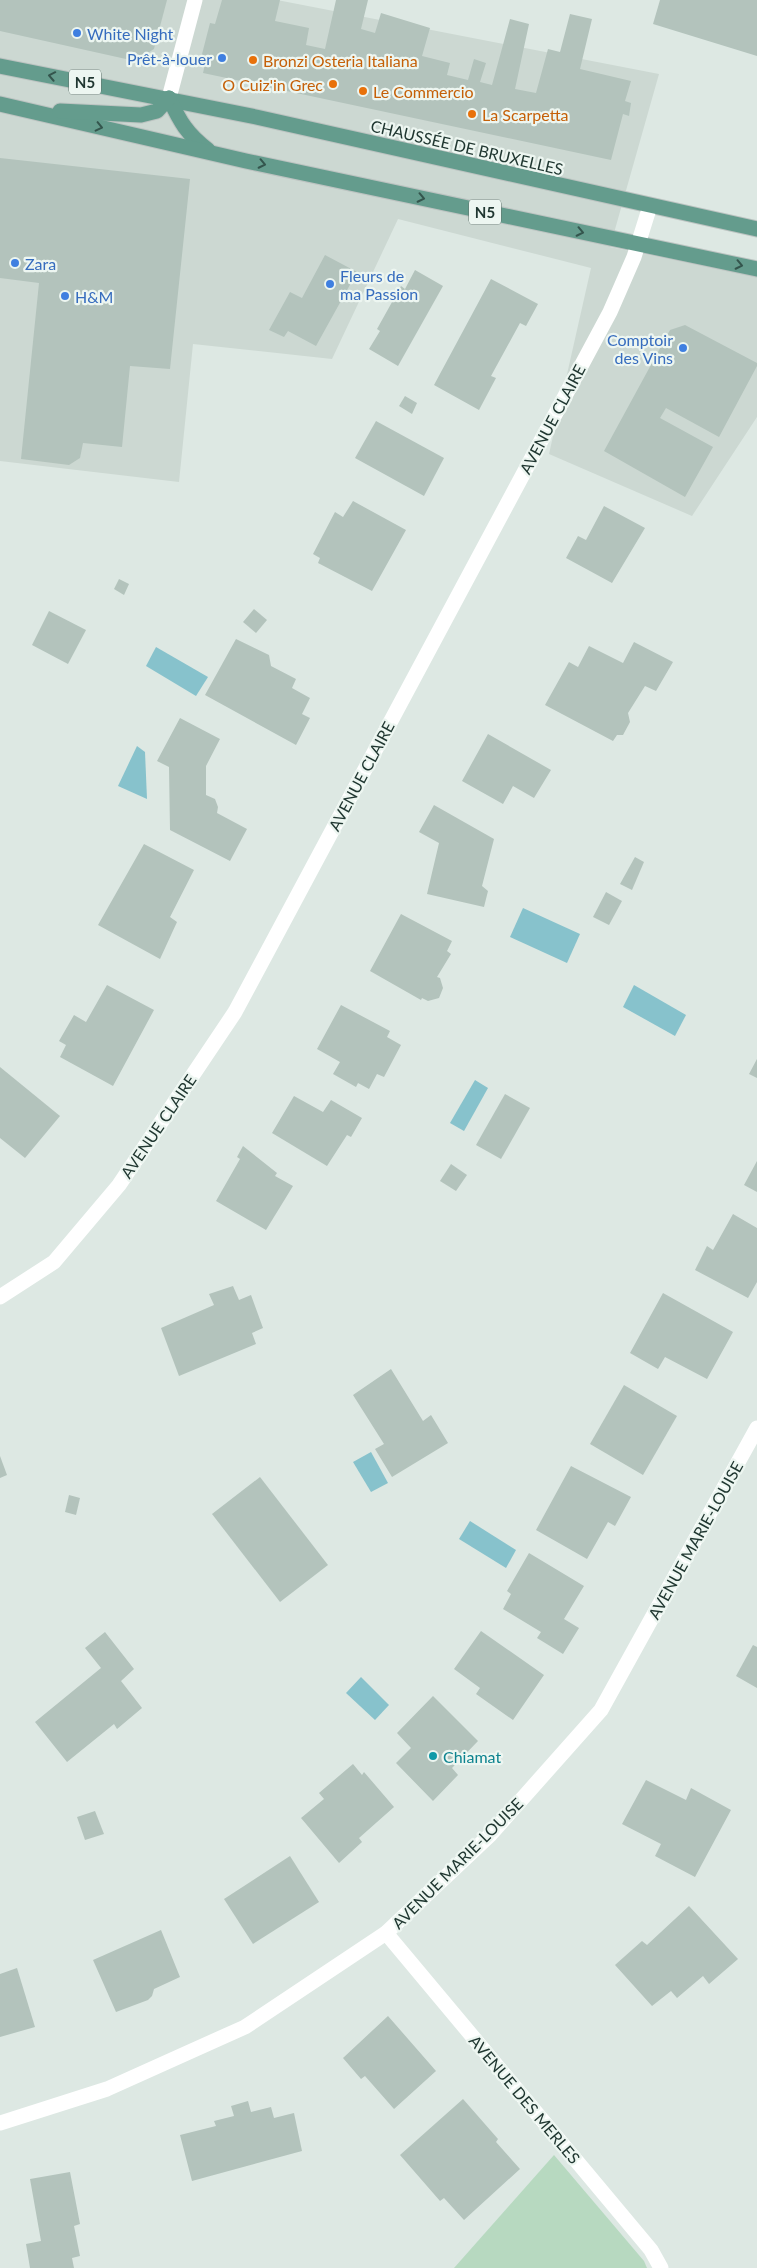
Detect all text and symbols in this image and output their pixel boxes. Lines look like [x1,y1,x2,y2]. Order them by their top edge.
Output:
place label: White Night [87,24,174,43]
marker: White Night [71,27,83,39]
place label: Prêt-à-louer [127,49,212,68]
place label: Bronzi Osteria Italiana [263,51,418,70]
marker: Prêt-à-louer [216,52,228,64]
marker: Bronzi Osteria Italiana [247,54,259,66]
road number: N5 [69,70,101,94]
one-way arrow [48,72,57,82]
place label: O Cuiz'in Grec [222,75,323,94]
marker: O Cuiz'in Grec [327,78,339,90]
place label: Le Commercio [373,82,474,101]
marker: Le Commercio [357,85,369,97]
place label: La Scarpetta [482,105,569,124]
marker: La Scarpetta [466,108,478,120]
street label: CHAUSSÉE DE BRUXELLES [369,116,565,178]
one-way arrow [94,121,103,132]
one-way arrow [257,158,266,169]
one-way arrow [416,192,425,203]
road number: N5 [469,200,501,224]
one-way arrow [575,226,584,237]
place label: Zara [25,254,56,273]
marker: Zara [9,257,21,269]
one-way arrow [734,259,743,270]
place label: Fleurs de ma Passion [340,266,418,303]
marker: Fleurs de ma Passion [324,278,336,290]
place label: H&M [75,287,113,306]
marker: H&M [59,290,71,302]
place label: Comptoir des Vins [607,330,673,367]
marker: Comptoir des Vins [677,342,689,354]
street label: AVENUE CLAIRE [515,361,589,477]
street label: AVENUE CLAIRE [324,718,398,834]
street label: AVENUE CLAIRE [116,1071,200,1181]
street label: AVENUE MARIE-LOUISE [644,1458,746,1622]
place label: Chiamat [443,1747,501,1766]
marker: Chiamat [427,1750,439,1762]
street label: AVENUE MARIE-LOUISE [388,1794,526,1932]
street label: AVENUE DES MERLES [466,2031,584,2167]

